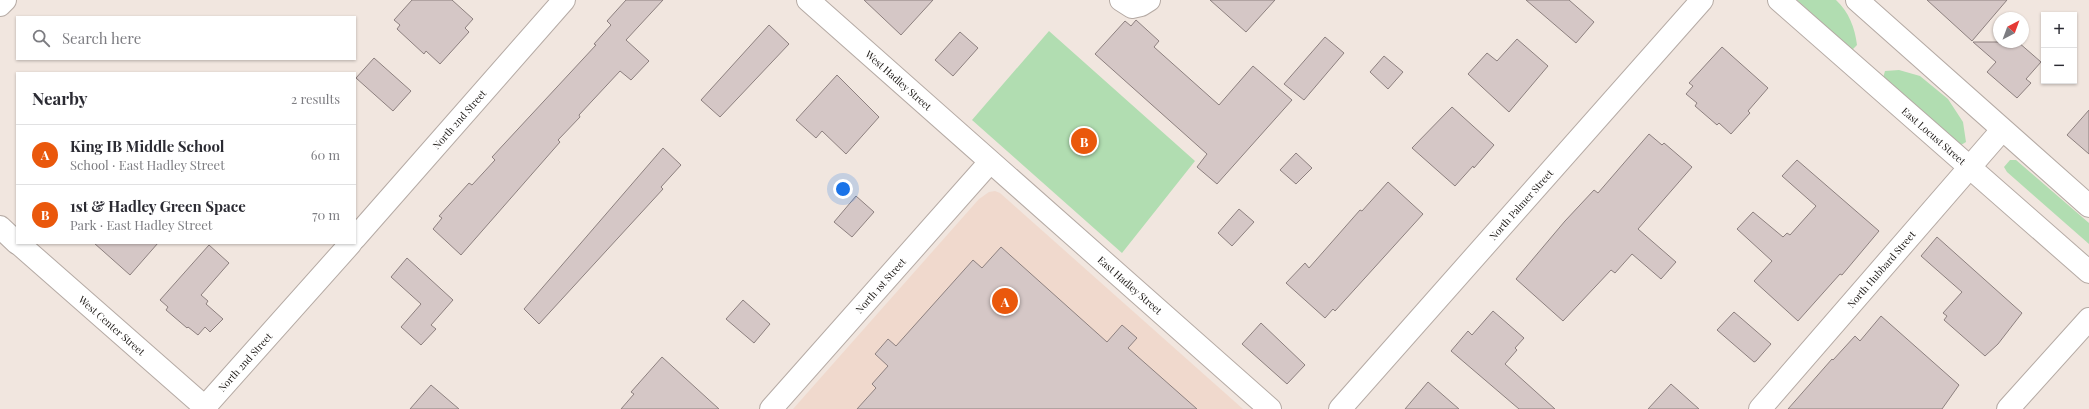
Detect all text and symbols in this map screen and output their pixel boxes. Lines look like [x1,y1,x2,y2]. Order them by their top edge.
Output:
north arrow [1993,12,2029,48]
map controls [2041,12,2077,84]
button: + [2041,12,2077,48]
search box [16,16,356,60]
icon: search [30,27,52,49]
text: Search here [62,28,141,48]
street label: West Hadley Street [862,46,935,114]
button: − [2041,48,2077,84]
street label: North 2nd Street [429,86,489,152]
text: Nearby [32,87,87,109]
text: 2 results [291,90,340,107]
street label: East Locust Street [1899,104,1969,168]
pin: B [1071,126,1097,156]
text: King IB Middle School [70,136,224,156]
text: A [41,146,49,163]
text: 60 m [311,146,340,163]
text: School · East Hadley Street [70,156,225,173]
street label: North Palmer Street [1486,166,1556,243]
your location [833,179,853,199]
text: 1st & Hadley Green Space [70,196,246,216]
text: B [41,206,49,223]
text: 70 m [312,206,340,223]
text: Park · East Hadley Street [70,216,212,233]
street label: North Hubbard Street [1844,227,1919,311]
street label: East Hadley Street [1095,253,1166,318]
street label: North 1st Street [852,254,909,316]
pin: A [992,286,1018,316]
street label: West Center Street [75,292,148,359]
street label: North 2nd Street [215,329,275,395]

